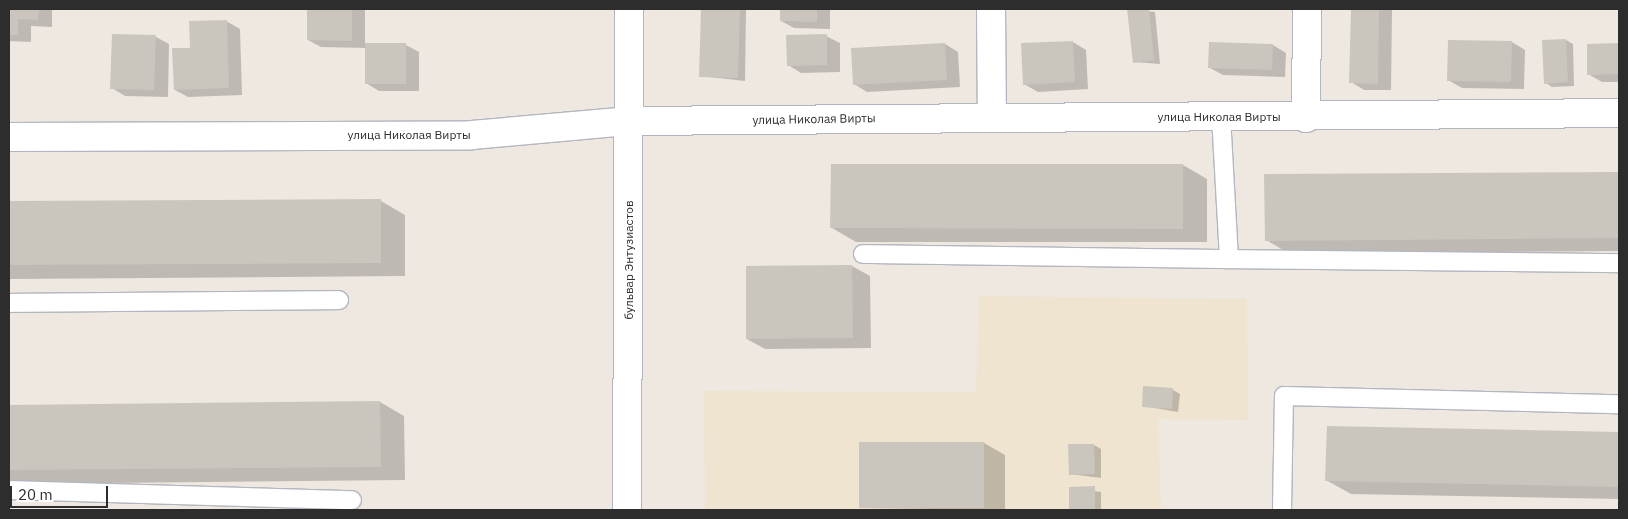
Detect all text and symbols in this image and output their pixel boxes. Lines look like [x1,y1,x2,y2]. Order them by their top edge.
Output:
street label: улица Николая Вирты [1157,110,1281,124]
street label: улица Николая Вирты [752,111,876,127]
street label: улица Николая Вирты [347,128,471,142]
street label: бульвар Энтузиастов [622,200,636,320]
scale bar [12,476,110,508]
text: 20 m [18,485,53,504]

